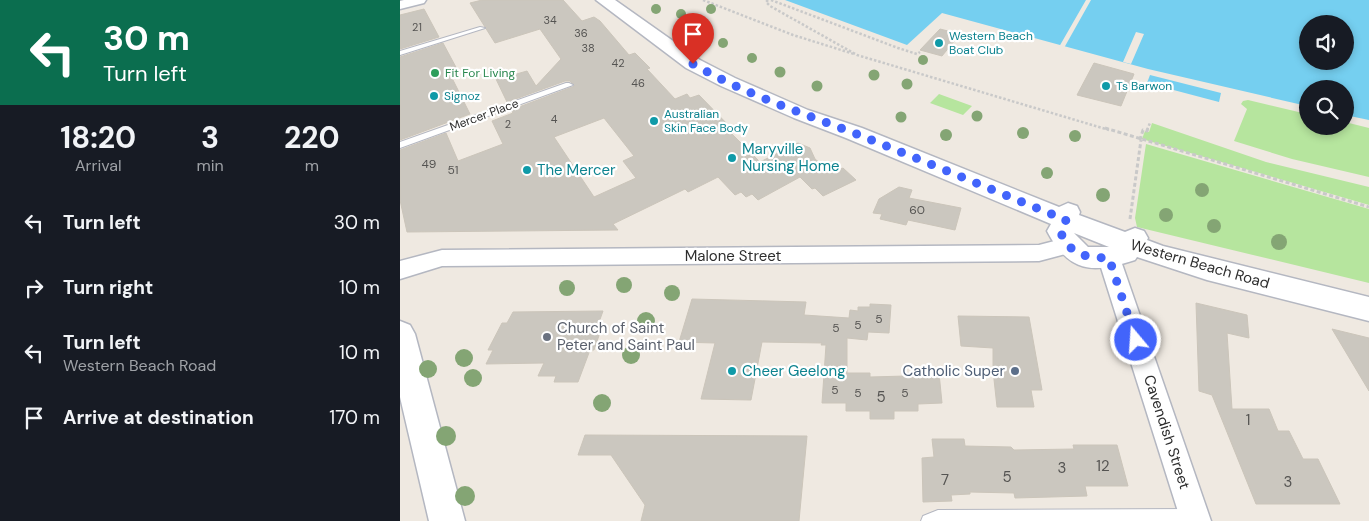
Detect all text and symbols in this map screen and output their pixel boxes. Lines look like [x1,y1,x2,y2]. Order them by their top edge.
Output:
house number: 34 [543,13,557,27]
pin [672,13,714,64]
text: 30 m [103,15,190,61]
map controls [1299,15,1354,135]
button: sound [1299,15,1354,70]
icon: left [20,20,85,85]
house number: 21 [412,20,422,34]
icon: arrive [679,20,707,48]
house number: 36 [574,26,588,40]
place label: Western Beach Boat Club [949,28,1033,58]
marker: Western Beach Boat Club [933,37,945,49]
house number: 38 [581,41,595,55]
house number: 42 [611,56,625,70]
text: Turn left [103,59,187,88]
place label: Fit For Living [445,65,515,81]
marker: Fit For Living [429,67,441,79]
house number: 46 [631,76,645,90]
place label: Ts Barwon [1116,78,1172,94]
marker: Ts Barwon [1100,80,1112,92]
button: search [1299,80,1354,135]
place label: Signoz [444,88,480,104]
marker: Signoz [428,90,440,102]
street label: Mercer Place [447,95,521,135]
place label: Australian Skin Face Body [664,106,748,136]
house number: 4 [551,112,558,126]
marker: Australian Skin Face Body [648,115,660,127]
house number: 2 [505,117,511,131]
text: 18:20 [60,118,136,157]
text: 3 [201,118,219,157]
text: 220 [284,118,340,157]
place label: Maryville Nursing Home [742,139,840,176]
marker: Maryville Nursing Home [726,152,738,164]
text: Arrival [75,155,122,176]
text: min [196,155,224,176]
text: m [305,155,319,176]
house number: 49 [422,156,436,172]
place label: The Mercer [537,160,616,180]
house number: 51 [447,162,459,178]
marker: The Mercer [521,164,533,176]
house number: 60 [909,202,925,218]
icon: left [20,209,48,237]
text: Turn left [63,210,141,235]
text: 30 m [334,210,380,235]
street label: Western Beach Road [1128,235,1272,293]
street label: Malone Street [685,246,781,266]
icon: right [20,274,48,302]
text: Turn right [63,275,153,300]
text: 10 m [339,275,380,300]
house number: 5 [875,311,883,327]
position arrow [1109,313,1161,365]
house number: 5 [854,317,862,333]
place label: Church of Saint Peter and Saint Paul [557,318,695,355]
house number: 5 [832,320,840,336]
text: Turn left [63,330,141,355]
marker: Church of Saint Peter and Saint Paul [541,331,553,343]
icon: left [20,339,48,367]
text: 10 m [339,340,380,365]
text: Western Beach Road [63,355,216,376]
place label: Cheer Geelong [742,361,846,381]
place label: Catholic Super [903,361,1005,381]
marker: Cheer Geelong [726,365,738,377]
marker: Catholic Super [1009,365,1021,377]
street label: Cavendish Street [1139,372,1195,492]
house number: 5 [831,382,839,398]
house number: 5 [854,385,862,401]
house number: 5 [901,385,909,401]
house number: 5 [876,387,886,407]
icon: arrive [20,404,48,432]
text: Arrive at destination [63,405,254,430]
text: 170 m [329,405,380,430]
house number: 1 [1246,410,1250,430]
house number: 12 [1096,456,1110,476]
house number: 3 [1058,458,1066,478]
house number: 5 [1002,467,1012,487]
house number: 7 [941,470,949,490]
house number: 3 [1284,472,1292,492]

